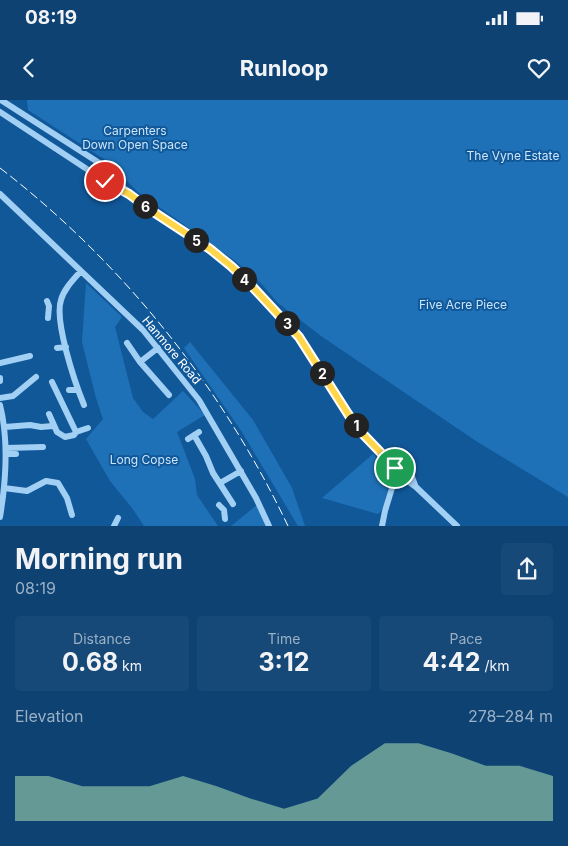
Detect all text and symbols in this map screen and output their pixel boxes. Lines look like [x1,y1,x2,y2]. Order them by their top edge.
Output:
text: 08:19 [25,6,77,29]
icon: back [15,54,43,82]
icon: heart [525,54,553,82]
text: Runloop [240,55,328,81]
park label: Carpenters Down Open Space [82,123,188,152]
park label: The Vyne Estate [467,148,559,163]
pin [84,160,126,202]
icon: check [91,167,119,195]
pin: 6 [132,194,158,218]
text: 6 [141,198,150,215]
pin: 5 [184,228,208,252]
text: 5 [192,232,201,249]
pin: 4 [232,266,256,292]
text: 4 [240,271,249,288]
park label: Five Acre Piece [419,297,507,312]
pin: 3 [274,310,300,336]
street label: Hanmore Road [139,313,205,387]
text: 3 [283,315,292,332]
pin: 2 [310,360,334,386]
text: 2 [318,365,327,382]
pin: 1 [344,412,368,438]
text: 1 [353,417,360,434]
pin [374,447,416,489]
park label: Long Copse [110,452,178,467]
icon: arrive [381,454,409,482]
text: Morning run [15,542,183,576]
button: share [501,543,553,595]
text: 08:19 [15,578,56,598]
text: Distance [73,630,131,647]
text: Time [268,630,300,647]
text: Pace [450,630,482,647]
text: 0.68 [62,647,118,677]
text: 3:12 [258,647,310,677]
text: 4:42 [423,647,480,677]
text: km [118,657,142,674]
text: /km [480,657,509,674]
text: Elevation [15,706,84,726]
text: 278–284 m [468,706,553,726]

